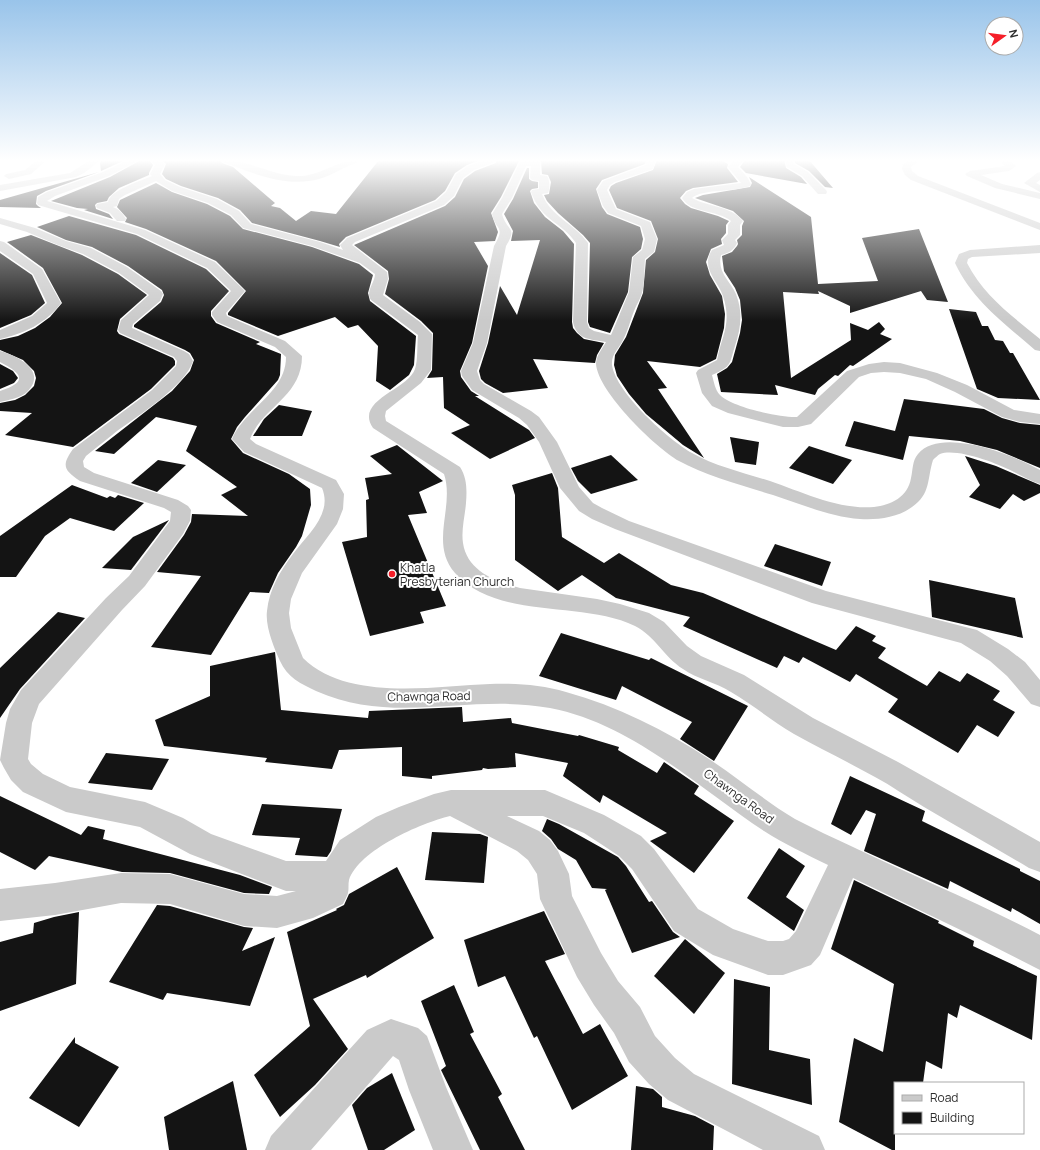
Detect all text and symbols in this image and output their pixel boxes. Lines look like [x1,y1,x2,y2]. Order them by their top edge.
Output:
north arrow [984,16,1024,56]
text: N [1006,28,1022,39]
place label: Khatla Presbyterian Church [400,559,514,590]
marker: Khatla Presbyterian Church [387,569,397,579]
street label: Chawnga Road [387,687,471,705]
street label: Chawnga Road [700,765,778,827]
legend [894,1082,1024,1134]
text: Road [930,1089,958,1106]
text: Building [930,1109,974,1126]

